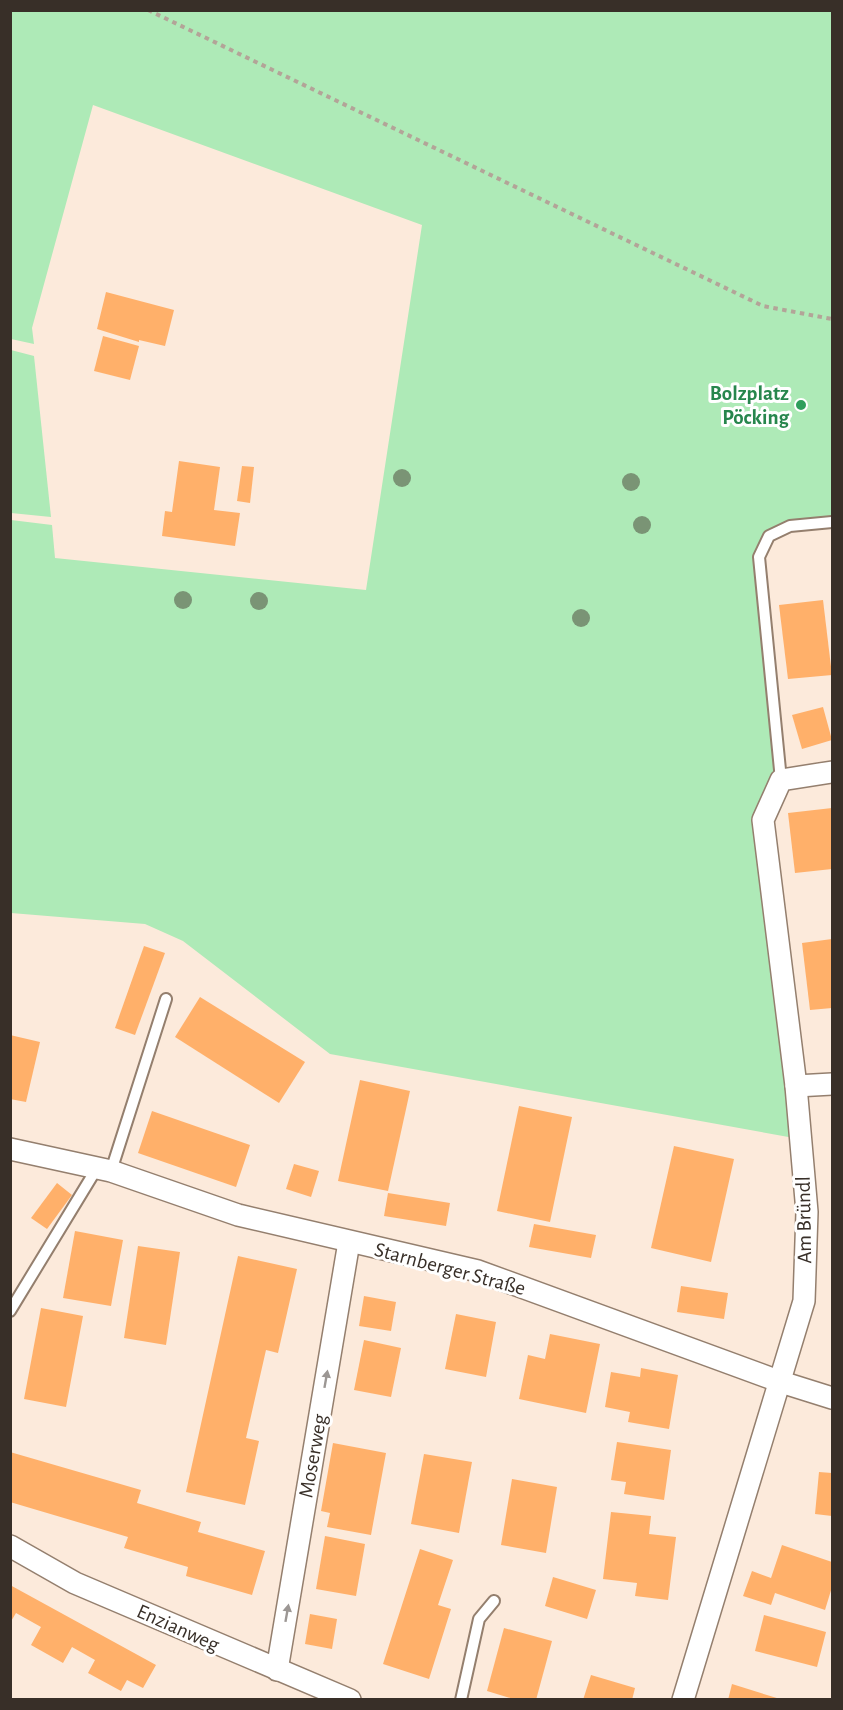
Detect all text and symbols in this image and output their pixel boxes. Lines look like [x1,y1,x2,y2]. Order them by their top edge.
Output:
place label: Bolzplatz Pöcking [710,383,789,428]
marker: Bolzplatz Pöcking [794,398,808,412]
street label: Am Bründl [793,1176,815,1264]
street label: Starnberger Straße [372,1239,528,1299]
one-way arrow [322,1369,331,1388]
street label: Moserweg [295,1412,331,1499]
street label: Enzianweg [134,1601,223,1656]
one-way arrow [282,1603,291,1622]

